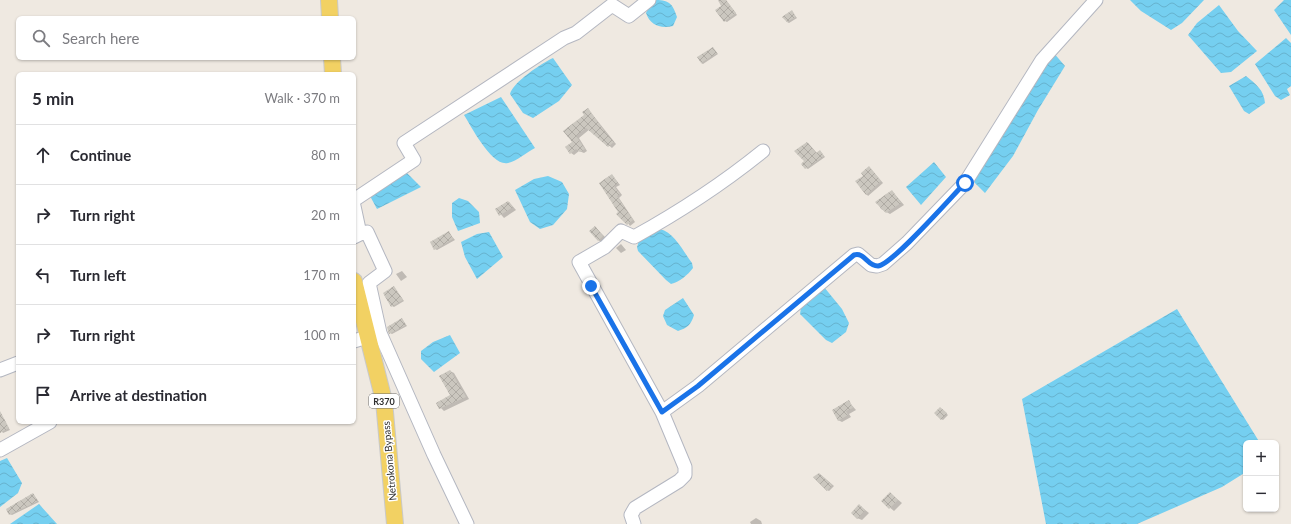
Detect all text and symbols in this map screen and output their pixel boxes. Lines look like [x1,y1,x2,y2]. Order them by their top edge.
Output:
search box [16,16,356,60]
icon: search [30,27,52,49]
text: Search here [62,29,139,47]
text: 5 min [32,88,74,109]
text: Walk · 370 m [264,90,340,106]
icon: ahead [32,144,54,166]
text: Continue [70,146,131,164]
text: 80 m [311,147,340,163]
route start [956,174,974,192]
icon: right [32,204,54,226]
text: Turn right [70,206,135,224]
text: 20 m [311,207,340,223]
icon: left [32,264,54,286]
text: Turn left [70,266,126,284]
text: 170 m [303,267,340,283]
route end [582,277,600,295]
icon: right [32,324,54,346]
text: Turn right [70,326,135,344]
text: 100 m [303,327,340,343]
icon: arrive [32,384,54,406]
text: Arrive at destination [70,386,207,404]
road number: R370 [369,394,399,408]
street label: Netrokona Bypass [380,421,398,501]
map controls [1243,440,1279,512]
button: + [1243,440,1279,476]
button: − [1243,476,1279,512]

